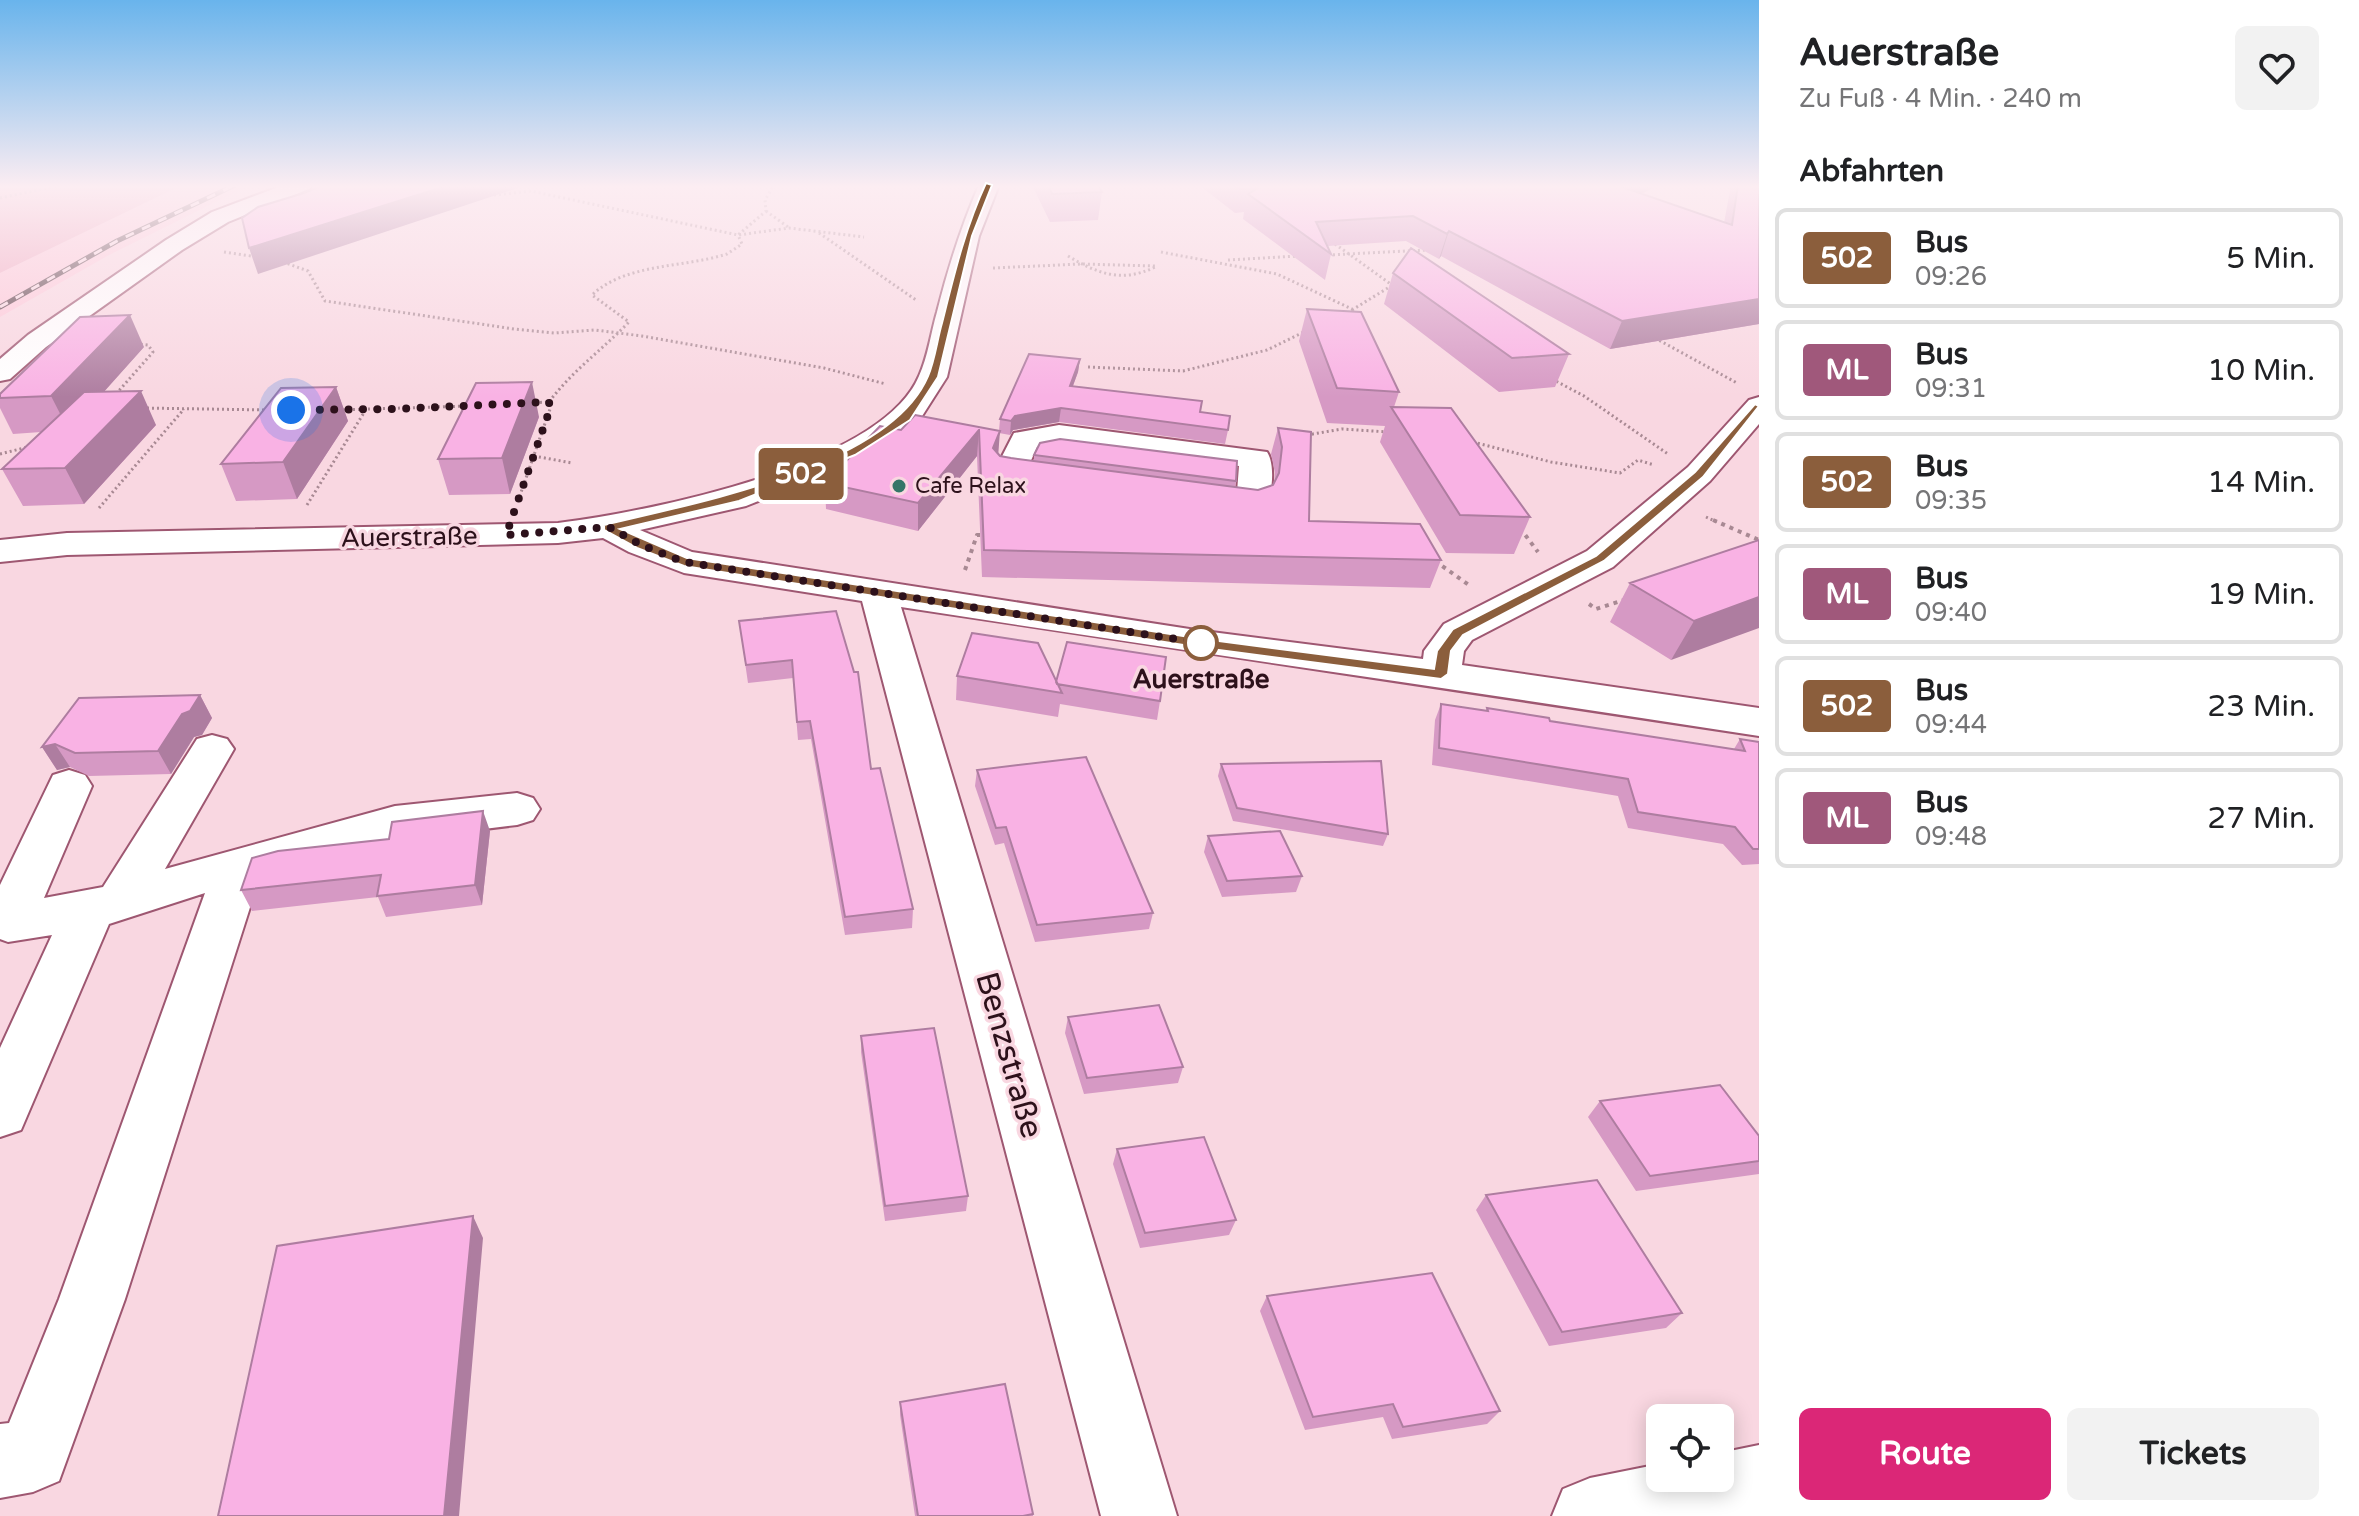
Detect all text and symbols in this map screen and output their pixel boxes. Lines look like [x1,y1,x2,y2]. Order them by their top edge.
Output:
button: heart [2235,26,2319,110]
text: Auerstraße [1799,30,1999,76]
text: Zu Fuß · 4 Min. · 240 m [1799,83,2082,114]
text: Abfahrten [1799,153,1944,190]
text: Bus [1915,224,1968,261]
text: 5 Min. [2226,240,2315,277]
text: 502 [1821,241,1873,275]
text: 09:26 [1915,261,1987,292]
text: Bus [1915,336,1968,373]
text: 10 Min. [2207,352,2315,389]
text: ML [1825,353,1869,387]
text: 09:31 [1915,373,1987,404]
your location [271,390,311,430]
line badge: 502 [755,448,847,500]
text: Bus [1915,448,1968,485]
text: 502 [775,457,827,491]
text: 14 Min. [2207,464,2315,501]
text: 502 [1821,465,1873,499]
place label: Cafe Relax [915,473,1026,499]
marker: Cafe Relax [890,477,908,495]
text: 09:35 [1915,485,1987,516]
street label: Auerstraße [340,520,478,554]
text: Bus [1915,560,1968,597]
text: 19 Min. [2207,576,2315,613]
text: ML [1825,577,1869,611]
text: 09:40 [1915,597,1987,628]
marker: Auerstraße [1184,626,1218,660]
place label: Auerstraße [1133,664,1270,695]
text: Bus [1915,672,1968,709]
text: 23 Min. [2207,688,2315,725]
text: 502 [1821,689,1873,723]
text: 09:44 [1915,709,1987,740]
text: Bus [1915,784,1968,821]
text: 27 Min. [2207,800,2315,837]
text: ML [1825,801,1869,835]
text: 09:48 [1915,821,1987,852]
street label: Benzstraße [967,968,1051,1142]
map controls [1646,1404,1734,1492]
button: locate [1646,1404,1734,1492]
button: Route [1799,1408,2051,1500]
button: Tickets [2067,1408,2319,1500]

